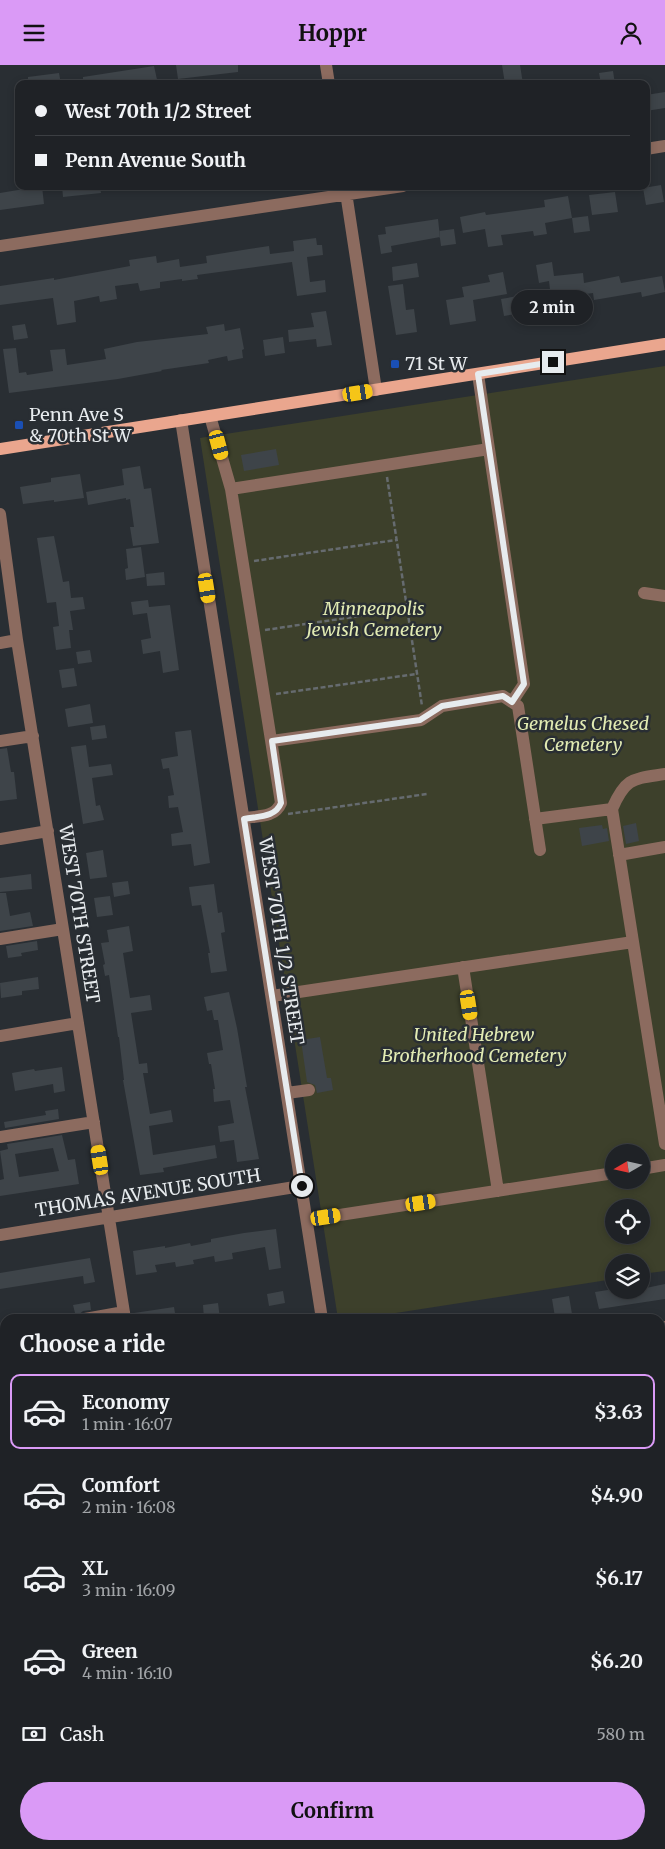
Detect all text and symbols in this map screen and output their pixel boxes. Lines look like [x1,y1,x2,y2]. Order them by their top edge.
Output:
icon: menu [20,19,48,47]
text: Hoppr [298,19,367,47]
icon: person [617,19,645,47]
text: West 70th 1/2 Street [65,99,251,123]
text: Penn Avenue South [65,148,246,172]
callout: 2 min [512,289,594,325]
text: 2 min [529,297,575,317]
route end [542,351,564,373]
place label: 71 St W [405,352,468,375]
marker: 71 St W [389,358,401,370]
car [342,383,373,403]
place label: Penn Ave S & 70th St W [29,403,132,447]
marker: Penn Ave S & 70th St W [13,419,25,431]
car [207,429,230,461]
car [197,572,216,604]
park label: Minneapolis Jewish Cemetery [304,597,442,641]
park label: Gemelus Chesed Cemetery [517,712,649,756]
street label: WEST 70TH STREET [54,822,105,1005]
street label: WEST 70TH 1/2 STREET [254,834,309,1047]
car [459,989,478,1021]
park label: United Hebrew Brotherhood Cemetery [381,1023,567,1067]
car [90,1144,109,1176]
north arrow [605,1144,650,1189]
map controls [605,1144,650,1299]
street label: THOMAS AVENUE SOUTH [34,1163,262,1222]
route start [291,1175,313,1197]
car [405,1193,436,1213]
button: locate [605,1199,650,1244]
car [310,1207,341,1227]
button: layers [605,1254,650,1299]
text: Choose a ride [20,1330,165,1358]
icon: car [22,1389,67,1434]
text: Economy [82,1390,170,1414]
text: $3.63 [594,1400,643,1424]
text: 1 min · 16:07 [82,1414,173,1434]
icon: car [22,1472,67,1517]
text: Comfort [82,1473,160,1497]
text: $4.90 [590,1483,643,1507]
text: 2 min · 16:08 [82,1497,176,1517]
icon: car [22,1555,67,1600]
text: XL [82,1556,108,1580]
text: $6.17 [595,1566,643,1590]
text: 3 min · 16:09 [82,1580,175,1600]
icon: car [22,1638,67,1683]
text: Green [82,1639,138,1663]
text: $6.20 [590,1649,643,1673]
text: 4 min · 16:10 [82,1663,173,1683]
icon: cash [20,1720,48,1748]
text: Cash [60,1722,104,1746]
text: 580 m [597,1724,645,1744]
button: Confirm [20,1782,645,1840]

